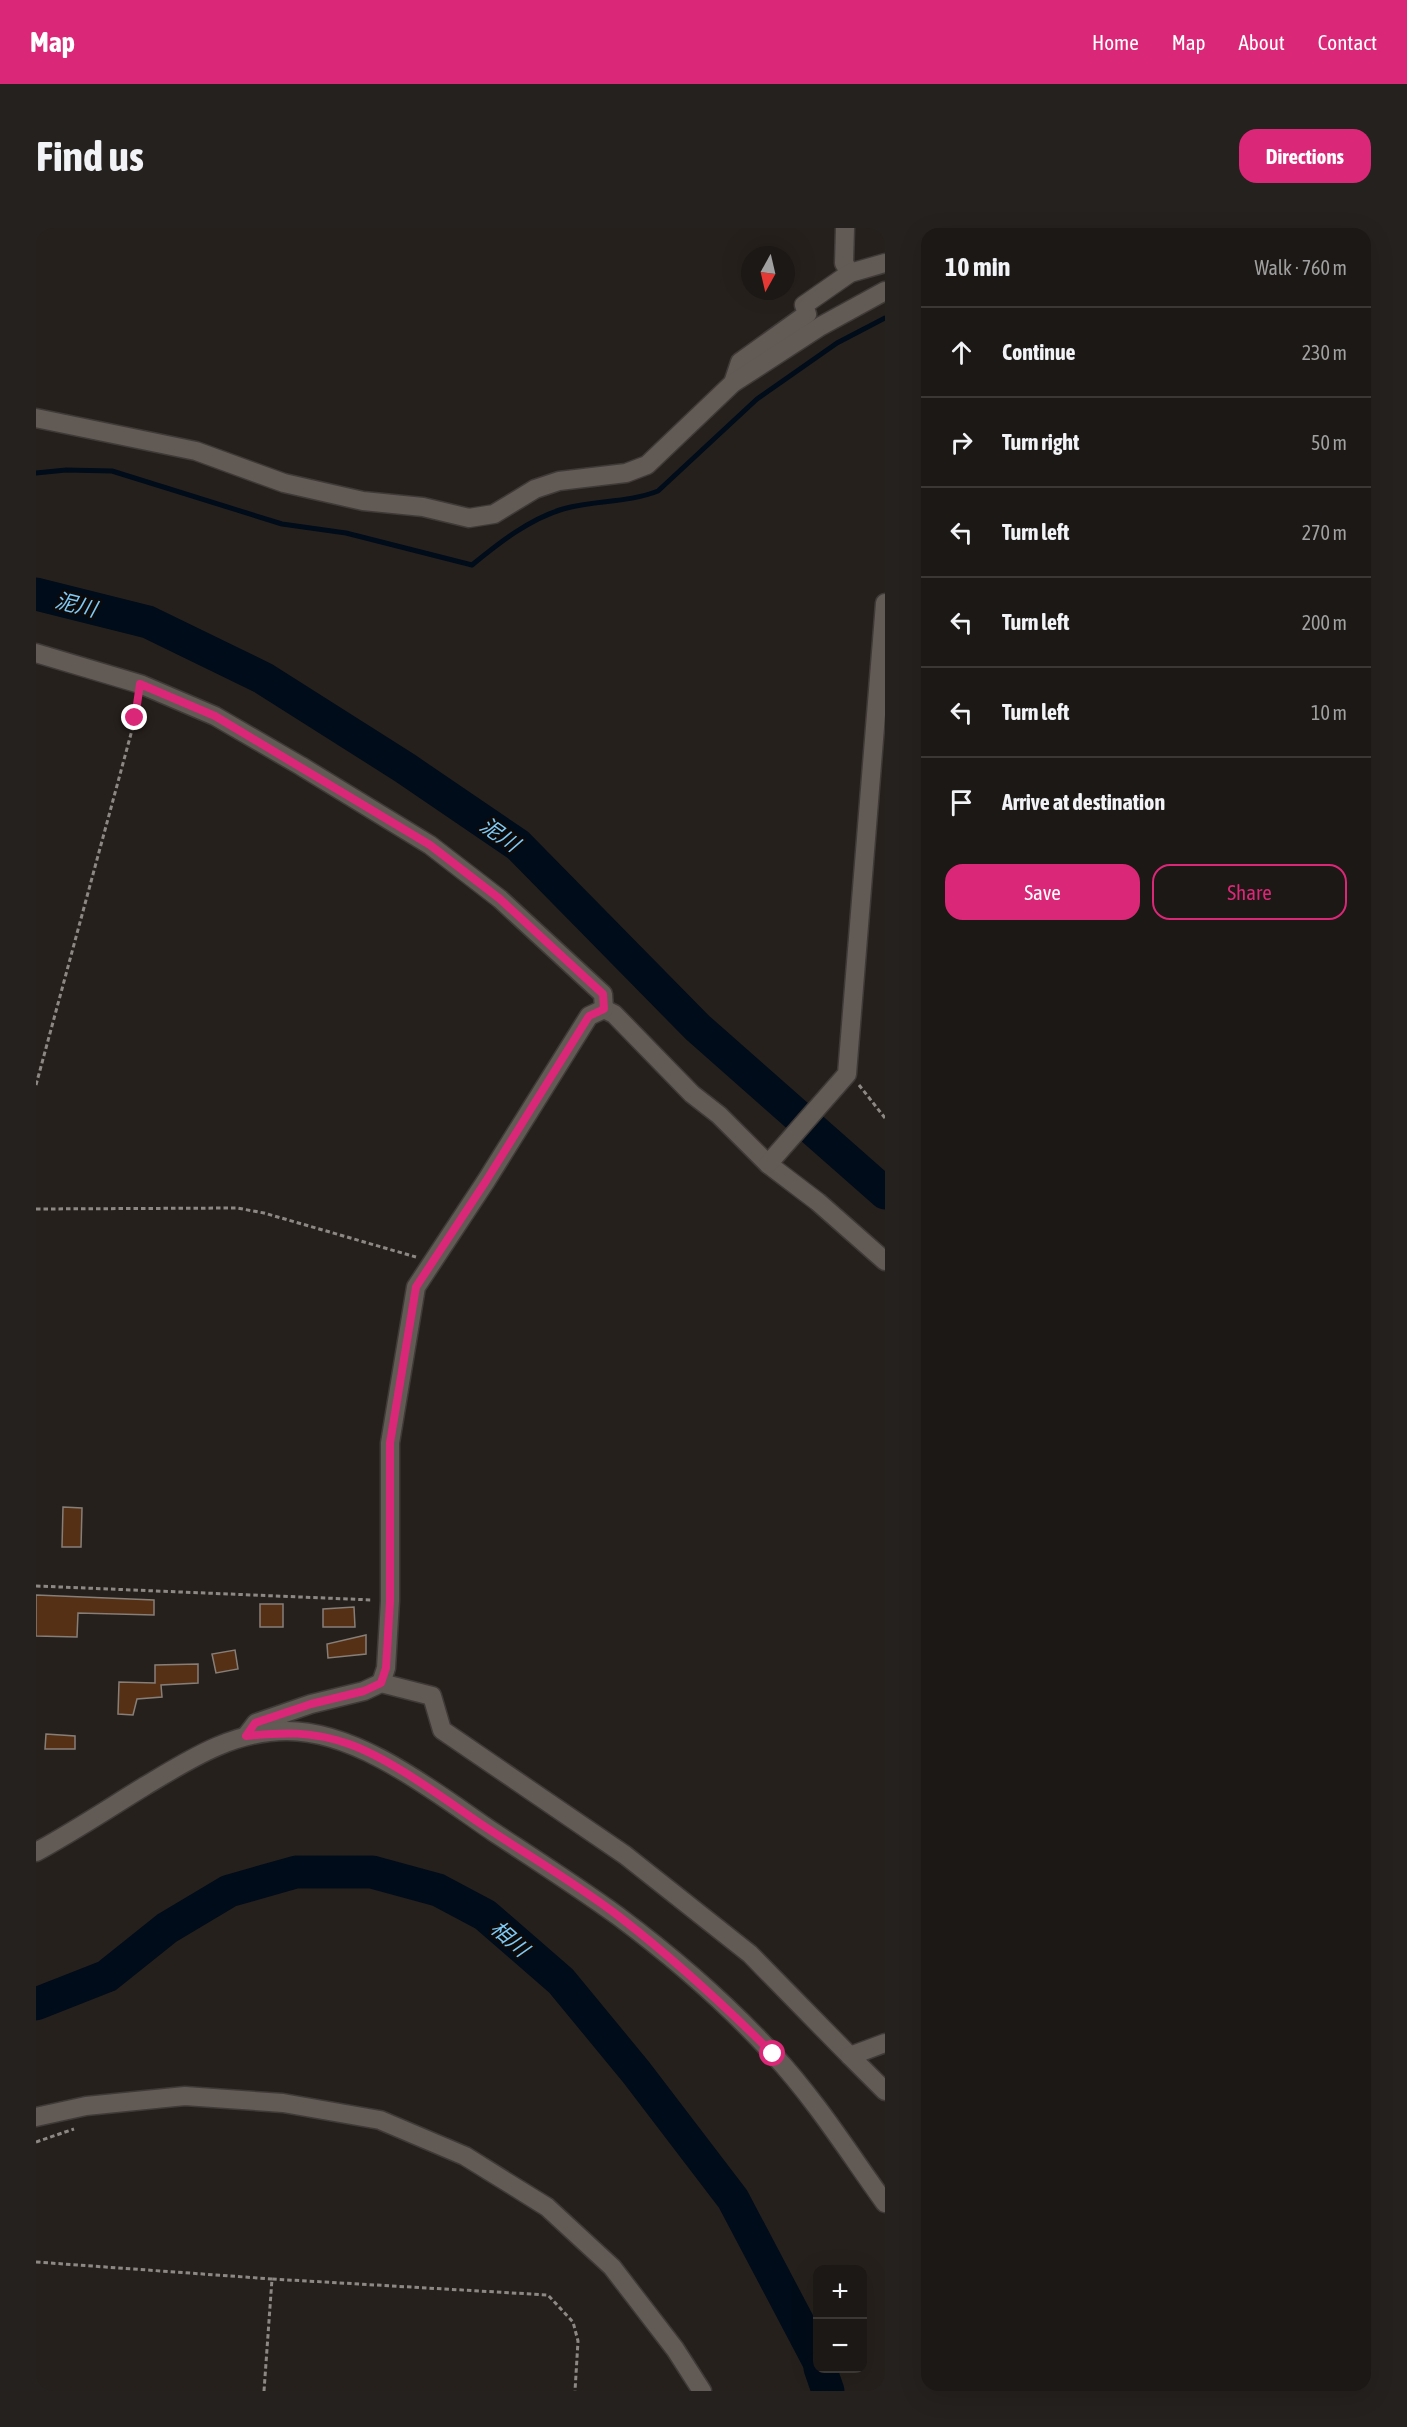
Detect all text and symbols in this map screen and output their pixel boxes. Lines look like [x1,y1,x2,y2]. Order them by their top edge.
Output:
text: Map [30,26,75,58]
text: Home [1092,30,1139,54]
text: Map [1172,30,1206,54]
text: About [1239,30,1285,54]
text: Contact [1318,30,1377,54]
button: Directions [1239,129,1371,183]
text: Find us [36,132,144,180]
north arrow [741,246,795,300]
text: 10 min [945,252,1010,282]
text: Walk · 760 m [1255,256,1347,279]
icon: ahead [945,336,978,369]
text: Continue [1002,339,1076,365]
text: 230 m [1302,341,1347,364]
icon: right [945,426,978,459]
text: Turn right [1002,429,1079,455]
text: 50 m [1311,431,1347,454]
icon: left [945,516,978,549]
text: Turn left [1002,519,1069,545]
text: 270 m [1302,521,1347,544]
water label: 泥川 [53,587,101,621]
icon: left [945,606,978,639]
text: Turn left [1002,609,1069,635]
text: 200 m [1302,611,1347,634]
icon: left [945,696,978,729]
text: Turn left [1002,699,1069,725]
text: 10 m [1311,701,1347,724]
route end [121,704,147,730]
icon: arrive [945,786,978,819]
text: Arrive at destination [1002,789,1165,815]
water label: 泥川 [476,812,526,857]
button: Save [945,864,1140,920]
button: Share [1152,864,1347,920]
water label: 相川 [486,1915,535,1962]
route start [759,2040,785,2066]
map controls [813,2265,867,2373]
button: + [813,2265,867,2319]
button: − [813,2319,867,2373]

